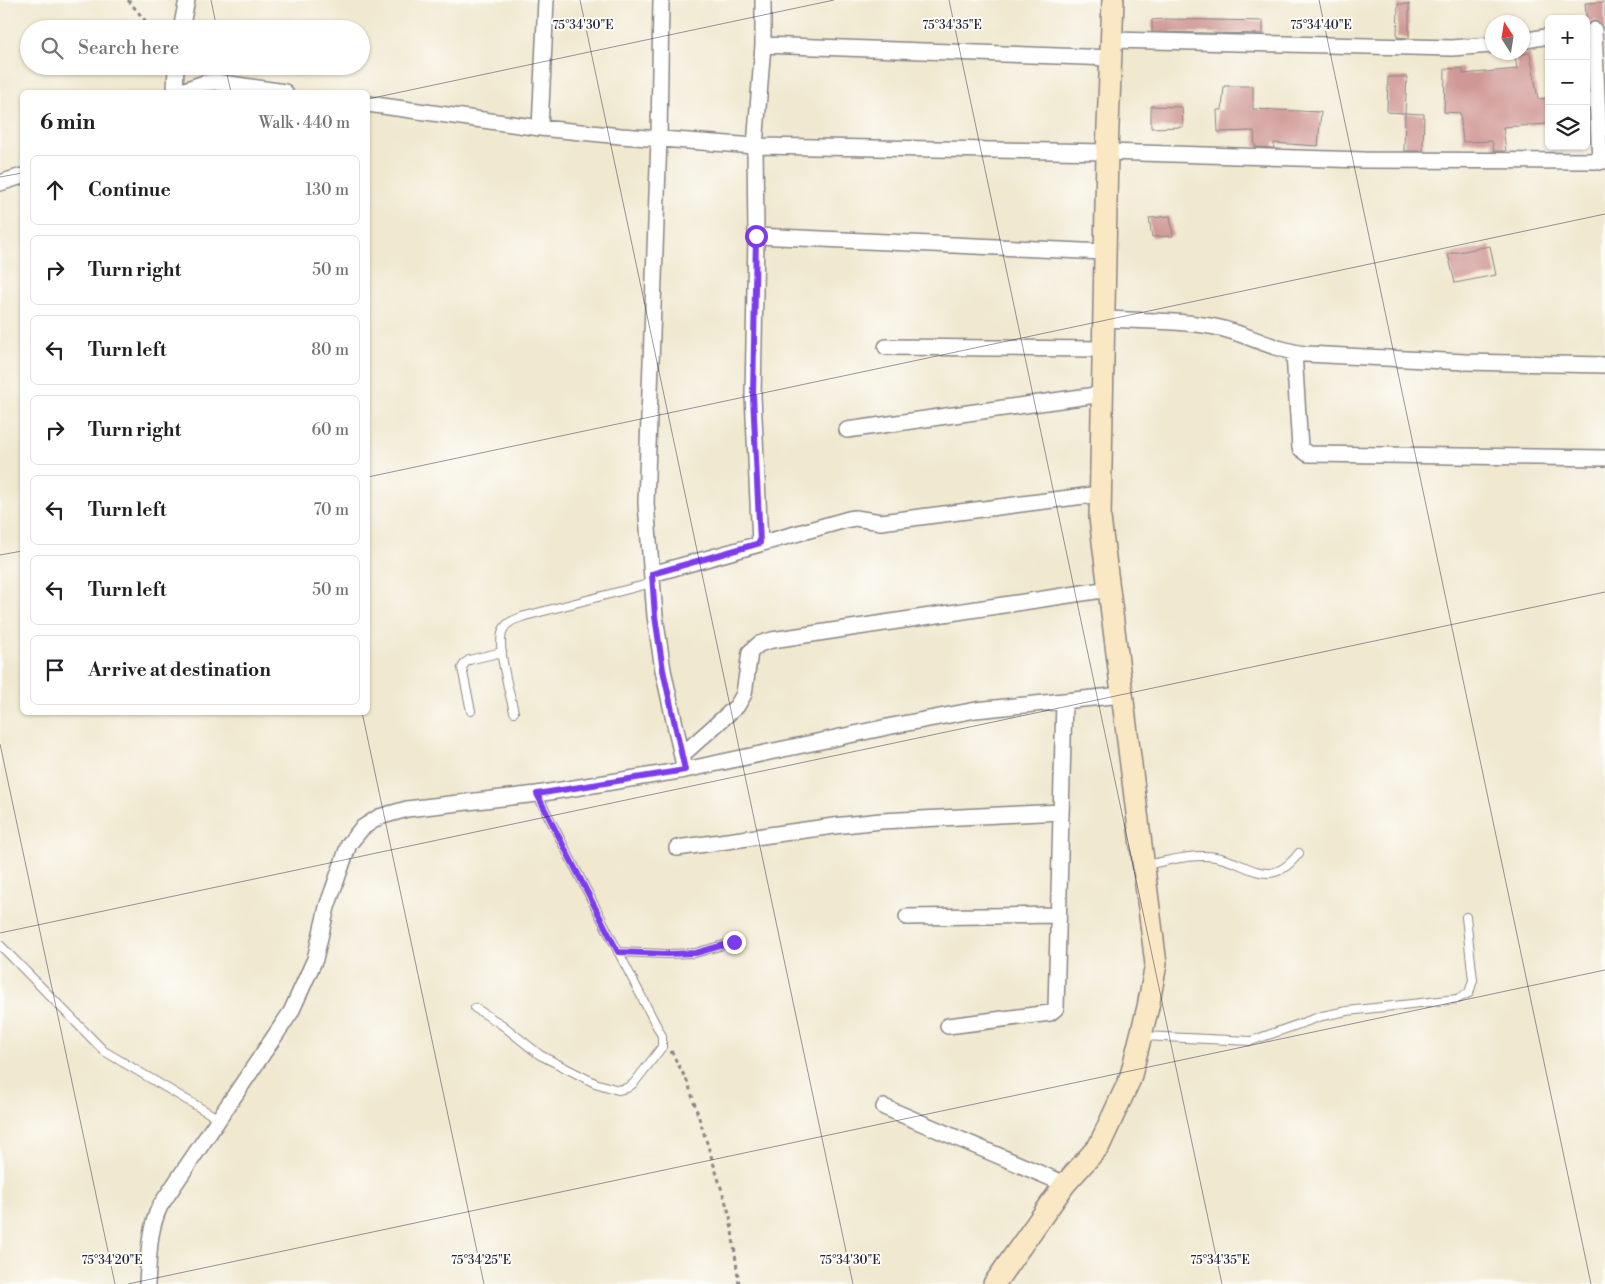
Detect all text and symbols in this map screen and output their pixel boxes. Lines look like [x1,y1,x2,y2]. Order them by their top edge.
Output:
north arrow [1485,15,1530,60]
map controls [1545,15,1590,150]
button: + [1545,15,1590,60]
text: 75°34'30"E [552,18,614,33]
text: 75°34'35"E [922,18,982,33]
text: 75°34'40"E [1290,18,1352,33]
search box [20,20,370,75]
icon: search [38,34,66,62]
text: Search here [78,36,179,60]
button: − [1545,60,1590,105]
button: layers [1545,105,1590,150]
text: 6 min [40,110,95,136]
text: Walk · 440 m [259,113,350,133]
icon: ahead [41,176,69,204]
text: Continue [88,178,171,202]
text: 130 m [305,180,349,200]
route start [745,225,768,248]
icon: right [41,256,69,284]
text: Turn right [88,258,181,282]
text: 50 m [312,260,349,280]
icon: left [41,336,69,364]
text: Turn left [88,338,167,362]
text: 80 m [311,340,349,360]
icon: right [41,416,69,444]
text: Turn right [88,418,181,442]
text: 60 m [311,420,349,440]
icon: left [41,496,69,524]
text: Turn left [88,498,167,522]
text: 70 m [313,500,349,520]
icon: left [41,576,69,604]
text: Turn left [88,578,167,602]
text: 50 m [312,580,349,600]
icon: arrive [41,656,69,684]
text: Arrive at destination [88,658,271,682]
route end [723,931,746,954]
text: 75°34'20"E [81,1253,143,1268]
text: 75°34'25"E [451,1253,511,1268]
text: 75°34'30"E [819,1253,881,1268]
text: 75°34'35"E [1190,1253,1250,1268]

